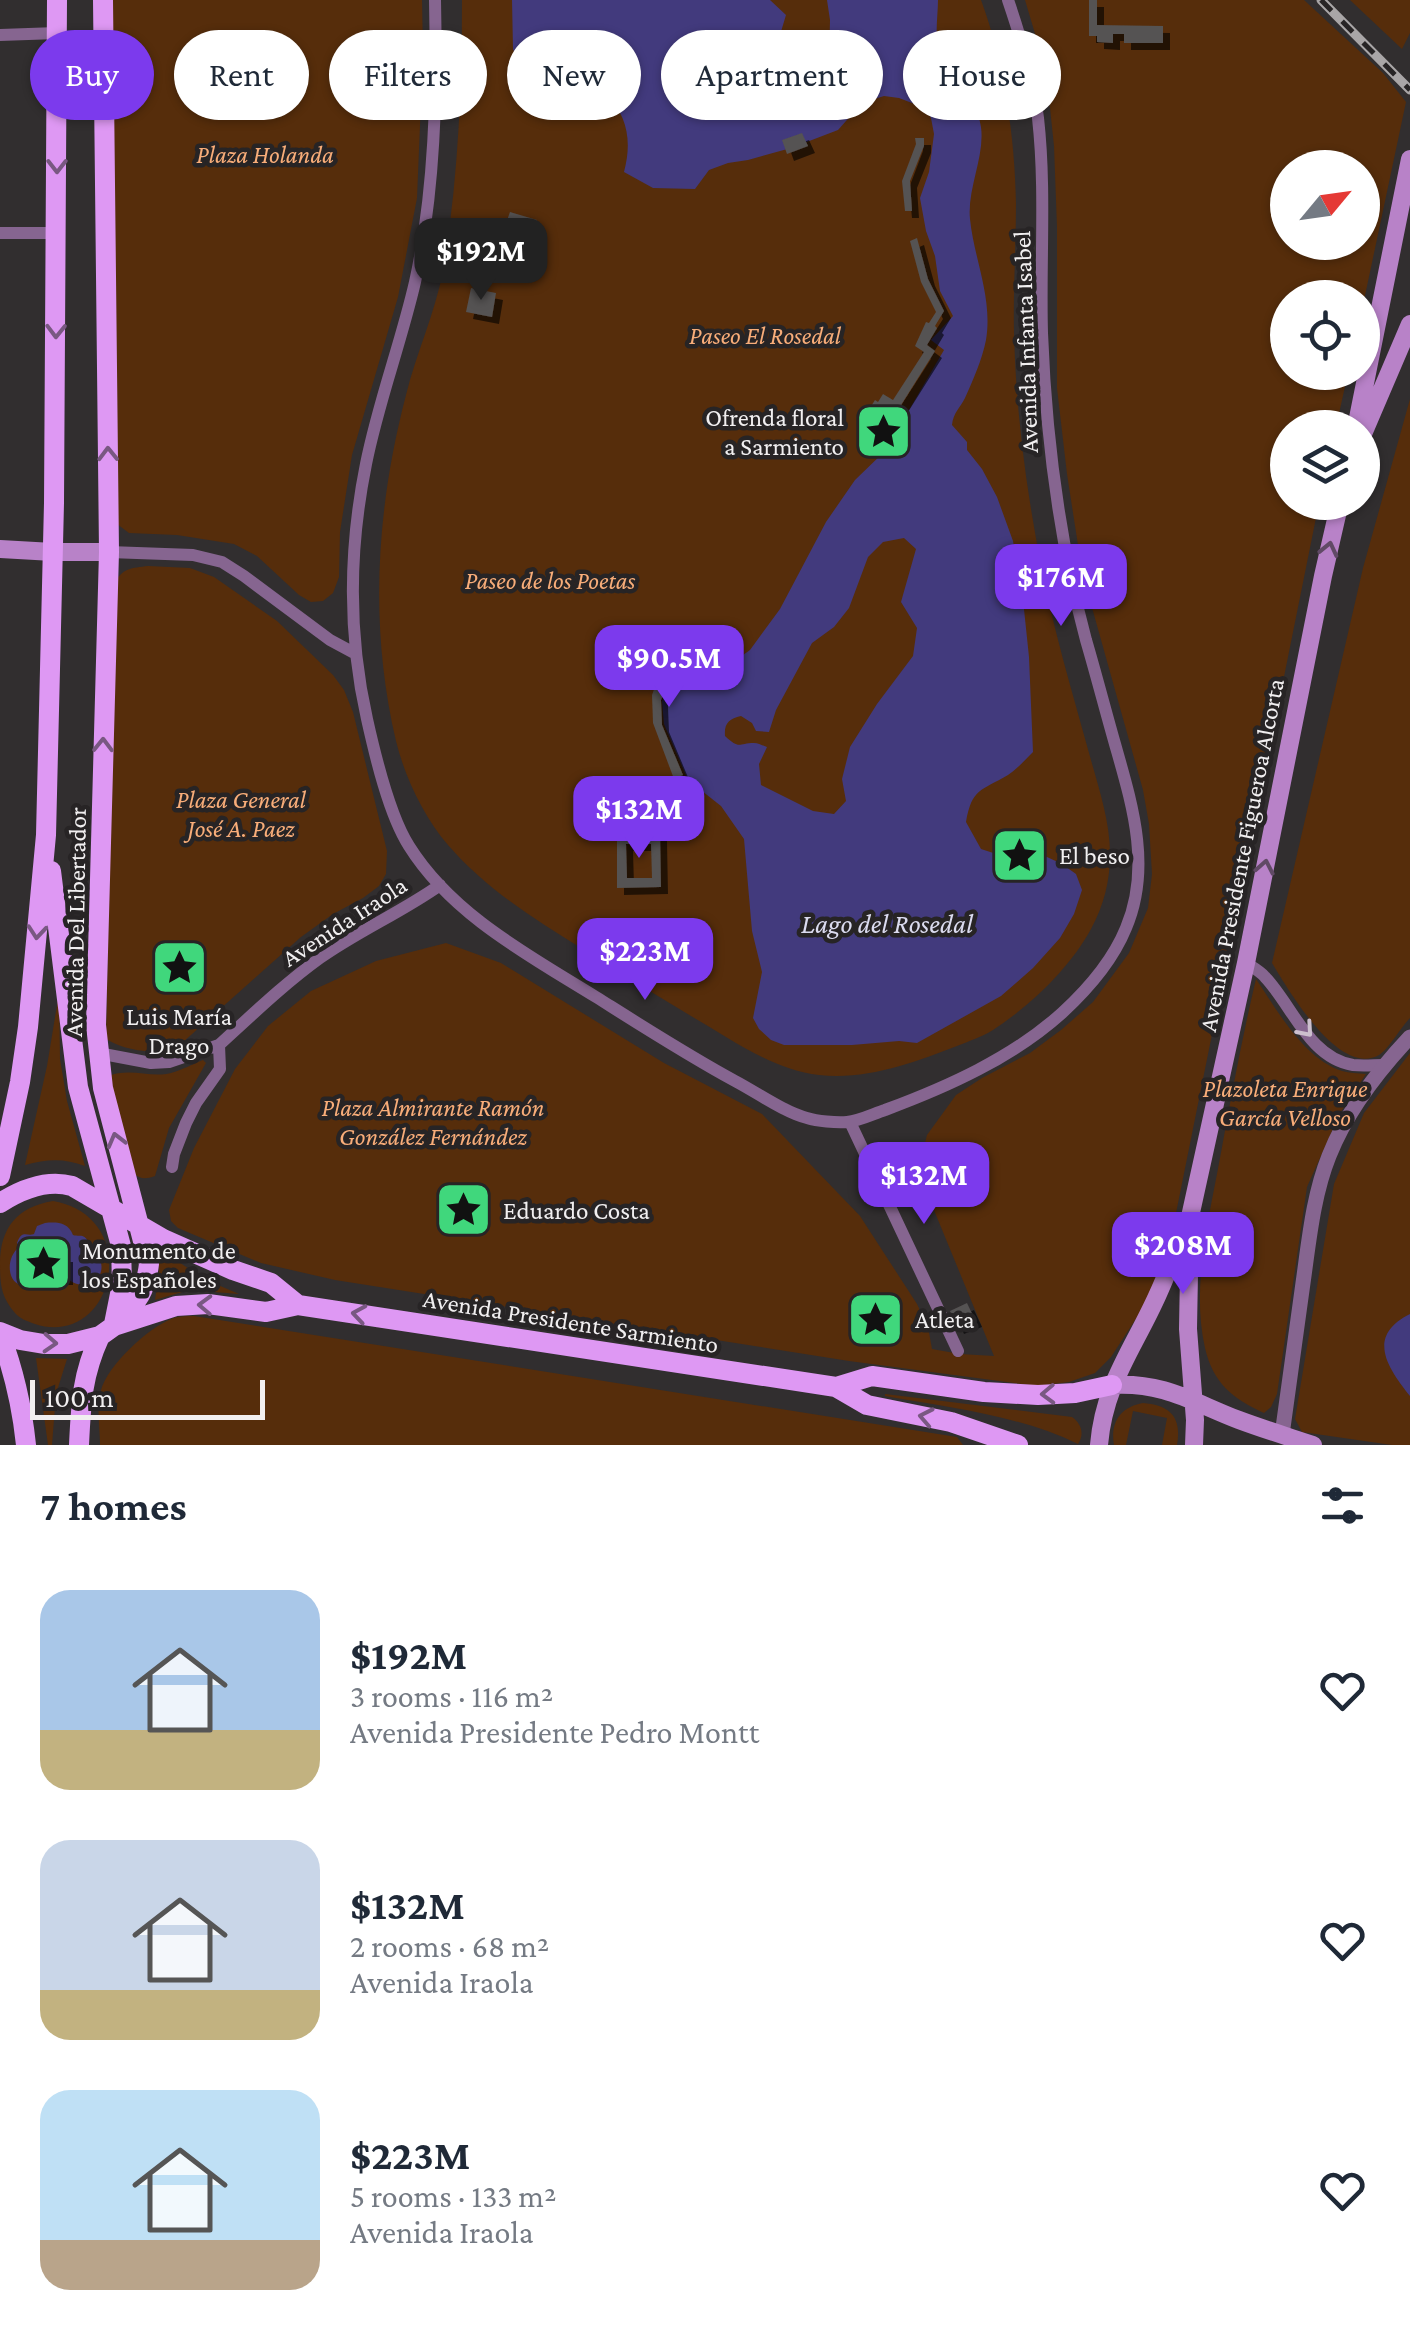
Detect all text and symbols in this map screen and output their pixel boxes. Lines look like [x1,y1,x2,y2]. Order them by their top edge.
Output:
chip: Buy [30,30,154,120]
chip: Rent [174,30,309,120]
chip: Filters [329,30,487,120]
chip: New [507,30,641,120]
chip: Apartment [661,30,883,120]
chip: House [903,30,1061,120]
park label: Plaza Holanda [196,141,334,168]
north arrow [1270,150,1380,260]
map controls [1270,150,1380,520]
one-way arrow [46,158,68,174]
pin: $192M [411,218,551,303]
street label: Avenida Infanta Isabel [1008,230,1043,454]
text: $192M [436,232,526,268]
button: locate [1270,280,1380,390]
park label: Paseo El Rosedal [689,322,842,349]
one-way arrow [45,324,67,339]
place icon: Ofrenda floral a Sarmiento [853,401,913,461]
place label: Ofrenda floral a Sarmiento [705,404,844,460]
button: layers [1270,410,1380,520]
one-way arrow [97,446,118,462]
one-way arrow [1317,541,1338,558]
pin: $176M [991,544,1131,629]
text: $176M [1017,558,1105,594]
park label: Paseo de los Poetas [465,567,636,594]
pin: $90.5M [588,625,750,710]
text: $90.5M [617,639,721,675]
street label: Avenida Presidente Figueroa Alcorta [1194,676,1290,1034]
one-way arrow [93,737,114,753]
pin: $132M [569,776,709,861]
park label: Plaza General José A. Paez [176,786,307,843]
text: $132M [595,790,683,826]
street label: Avenida Del Libertador [60,807,91,1037]
place icon: El beso [990,825,1050,885]
place label: El beso [1059,842,1130,869]
one-way arrow [1253,859,1274,876]
street label: Avenida Iraola [277,871,412,972]
water label: Lago del Rosedal [801,908,974,939]
pin: $223M [575,918,715,1003]
one-way arrow [26,924,48,940]
text: $223M [599,932,691,968]
place icon: Luis María Drago [149,937,209,997]
place label: Luis María Drago [126,1003,232,1060]
one-way arrow [1294,1019,1312,1037]
park label: Plazoleta Enrique García Velloso [1203,1075,1368,1131]
park label: Plaza Almirante Ramón González Fernández [322,1094,544,1150]
one-way arrow [107,1132,128,1149]
pin: $132M [854,1142,994,1227]
text: $132M [880,1156,968,1192]
place icon: Eduardo Costa [434,1180,494,1240]
place label: Eduardo Costa [503,1197,650,1224]
pin: $208M [1113,1212,1253,1297]
text: $208M [1134,1226,1232,1262]
place icon: Monumento de los Españoles [13,1234,73,1294]
place label: Monumento de los Españoles [82,1237,236,1294]
street label: Avenida Presidente Sarmiento [421,1285,721,1358]
place icon: Atleta [846,1289,906,1349]
one-way arrow [197,1295,213,1316]
one-way arrow [350,1304,367,1325]
place label: Atleta [915,1306,975,1333]
one-way arrow [42,1332,58,1353]
scale bar [30,1375,265,1420]
text: 100 m [45,1382,114,1413]
one-way arrow [1040,1383,1056,1404]
one-way arrow [918,1407,934,1428]
icon: filters [1315,1478,1370,1533]
text: 7 homes [40,1482,187,1529]
icon: home [120,1630,240,1750]
text: $192M [350,1631,467,1678]
icon: heart [1315,1663,1370,1718]
text: 3 rooms · 116 m² [350,1678,553,1714]
text: Avenida Presidente Pedro Montt [350,1714,759,1750]
icon: home [120,1880,240,2000]
text: $132M [350,1881,465,1928]
icon: heart [1315,1913,1370,1968]
text: 2 rooms · 68 m² [350,1928,549,1964]
text: Avenida Iraola [350,1964,534,2000]
icon: home [120,2130,240,2250]
text: $223M [350,2131,470,2178]
icon: heart [1315,2163,1370,2218]
text: 5 rooms · 133 m² [350,2178,557,2214]
text: Avenida Iraola [350,2214,534,2250]

